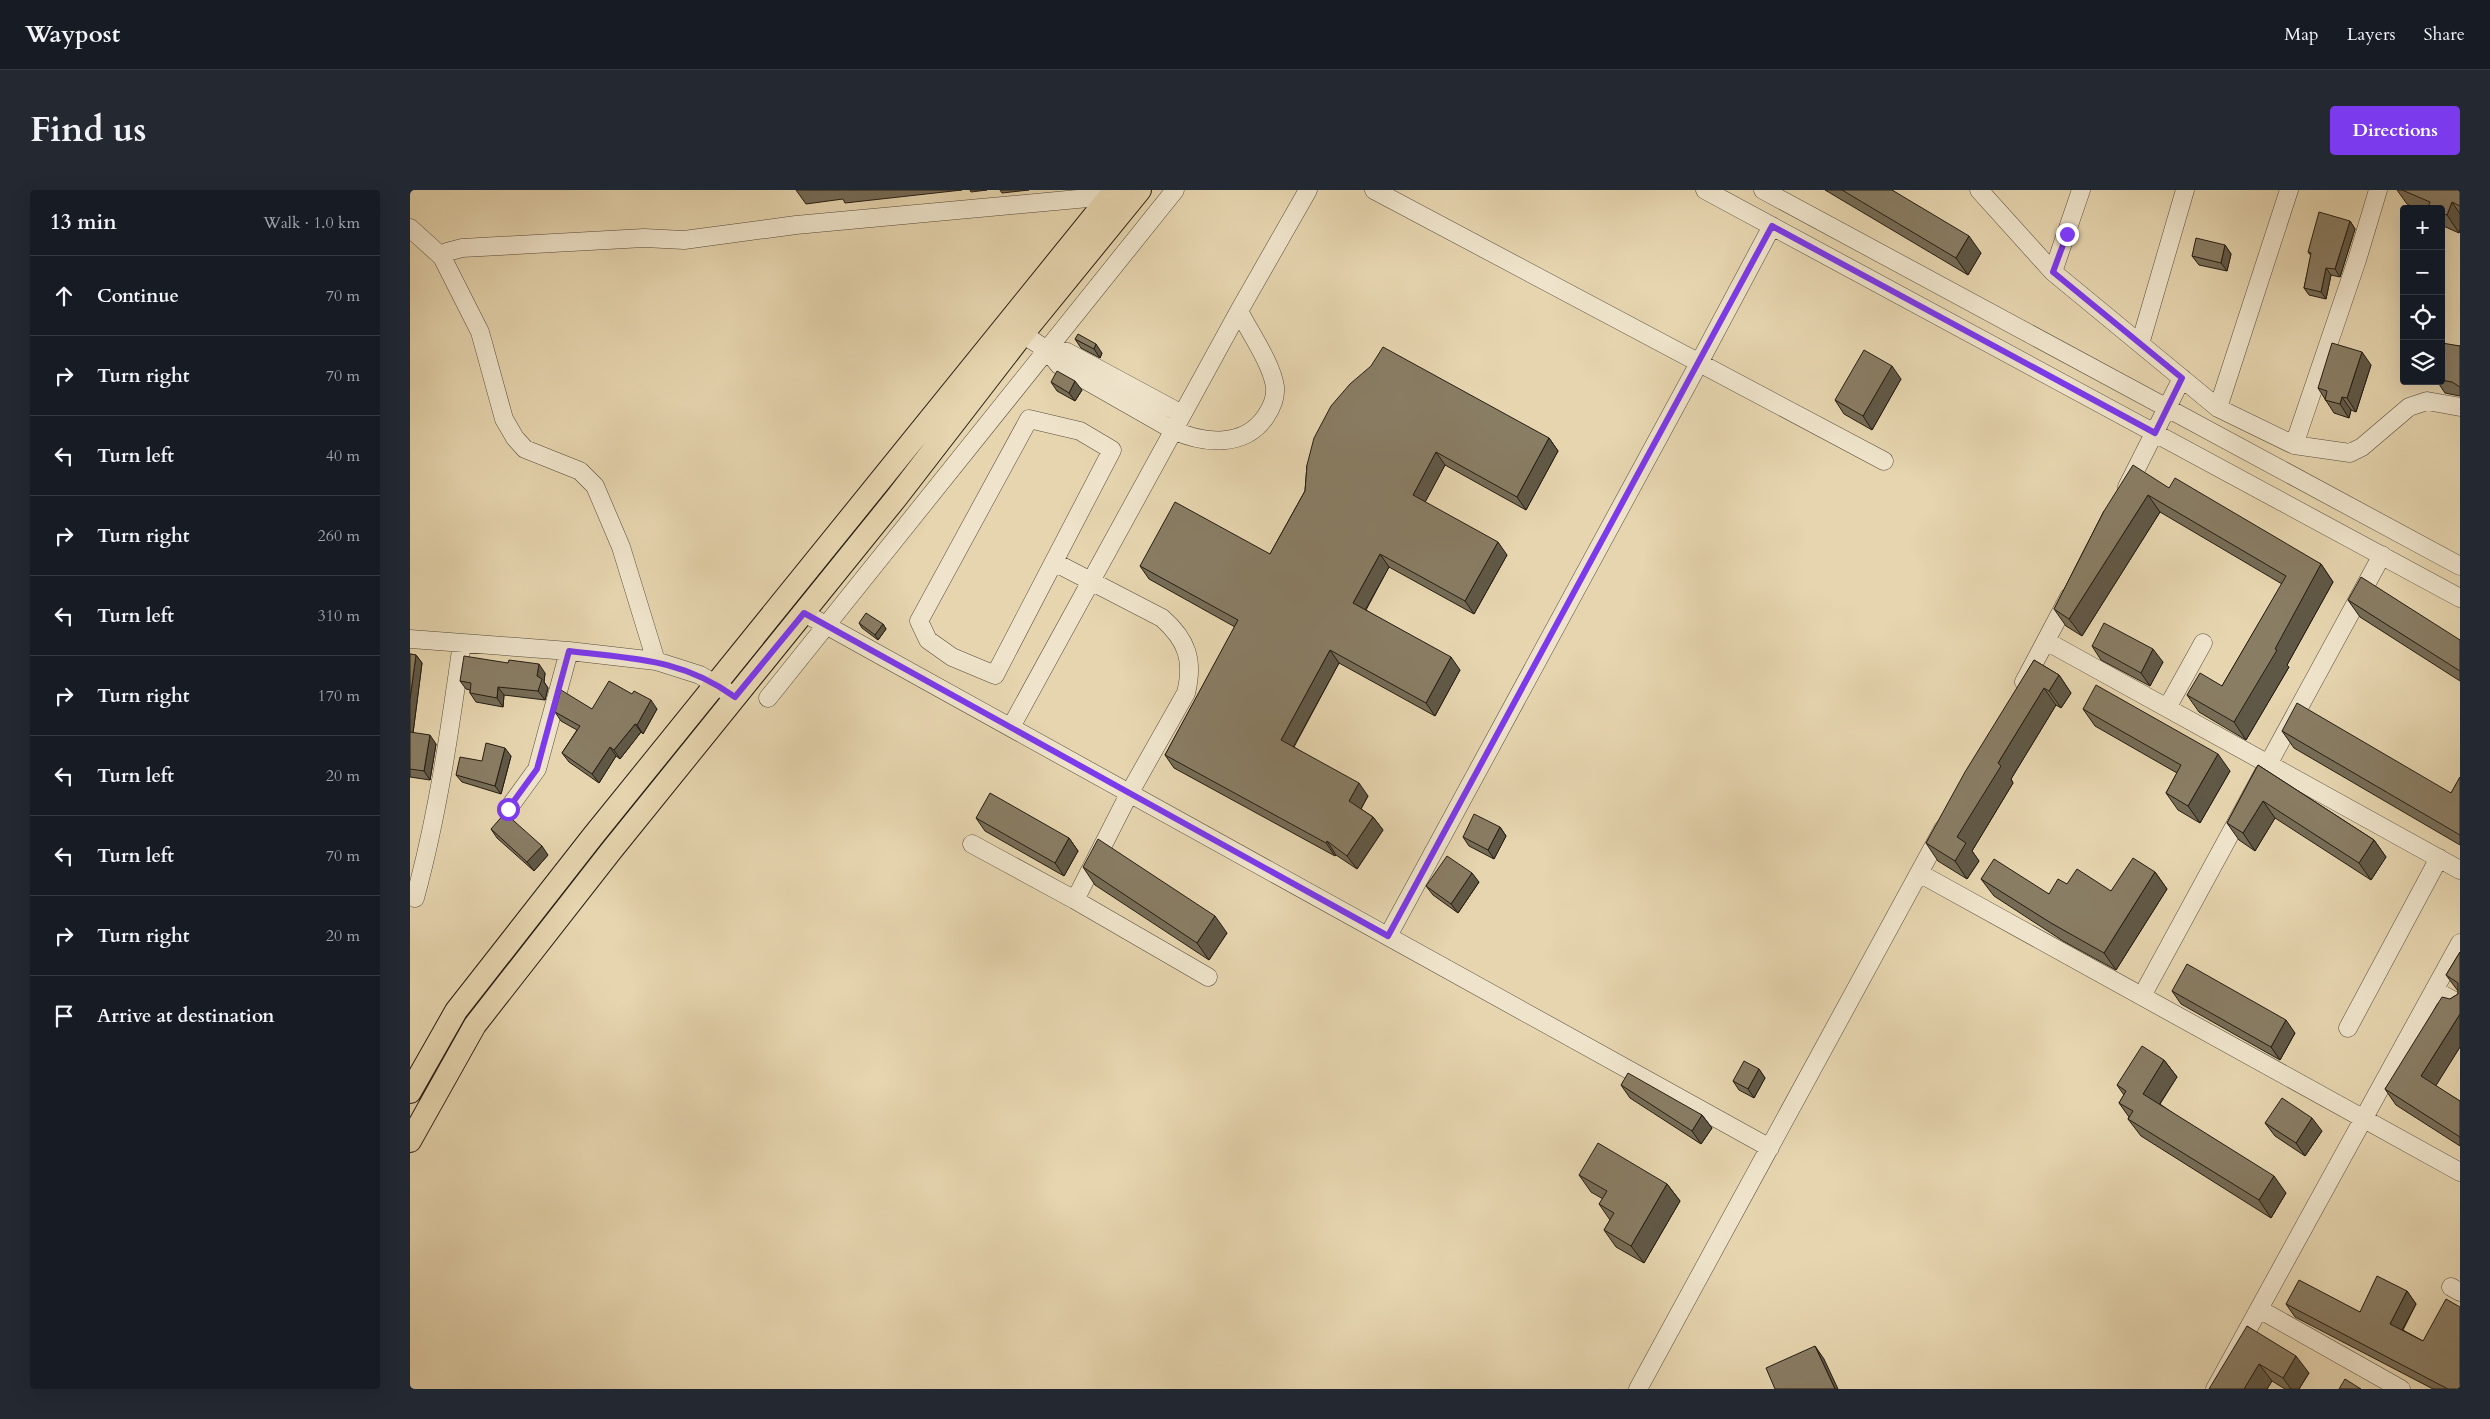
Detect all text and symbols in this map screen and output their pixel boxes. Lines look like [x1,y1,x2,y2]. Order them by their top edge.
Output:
text: Waypost [25,18,120,51]
text: Map [2284,22,2319,47]
text: Layers [2347,22,2396,47]
text: Share [2424,22,2465,47]
text: Find us [30,106,146,154]
button: Directions [2330,106,2460,155]
map controls [2400,205,2445,385]
button: + [2400,205,2445,250]
text: 13 min [50,208,117,237]
text: Walk · 1.0 km [263,212,360,234]
route end [2056,223,2079,246]
button: − [2400,250,2445,295]
icon: ahead [50,282,78,310]
text: Continue [97,283,179,309]
text: 70 m [326,285,360,307]
button: locate [2400,295,2445,340]
button: layers [2400,340,2445,385]
icon: right [50,362,78,390]
text: Turn right [97,363,189,389]
text: 70 m [326,365,360,387]
icon: left [50,442,78,470]
text: Turn left [97,443,174,469]
text: 40 m [326,445,360,467]
icon: right [50,522,78,550]
text: Turn right [97,523,189,549]
text: 260 m [318,525,360,547]
icon: left [50,602,78,630]
text: Turn left [97,603,174,629]
text: 310 m [318,605,360,627]
icon: right [50,682,78,710]
text: Turn right [97,683,189,709]
text: 170 m [318,685,360,707]
icon: left [50,762,78,790]
text: Turn left [97,763,174,789]
text: 20 m [326,765,360,787]
route start [497,798,520,821]
icon: left [50,842,78,870]
text: Turn left [97,843,174,869]
text: 70 m [326,845,360,867]
icon: right [50,922,78,950]
text: Turn right [97,923,189,949]
text: 20 m [326,925,360,947]
icon: arrive [50,1002,78,1030]
text: Arrive at destination [97,1003,274,1029]

